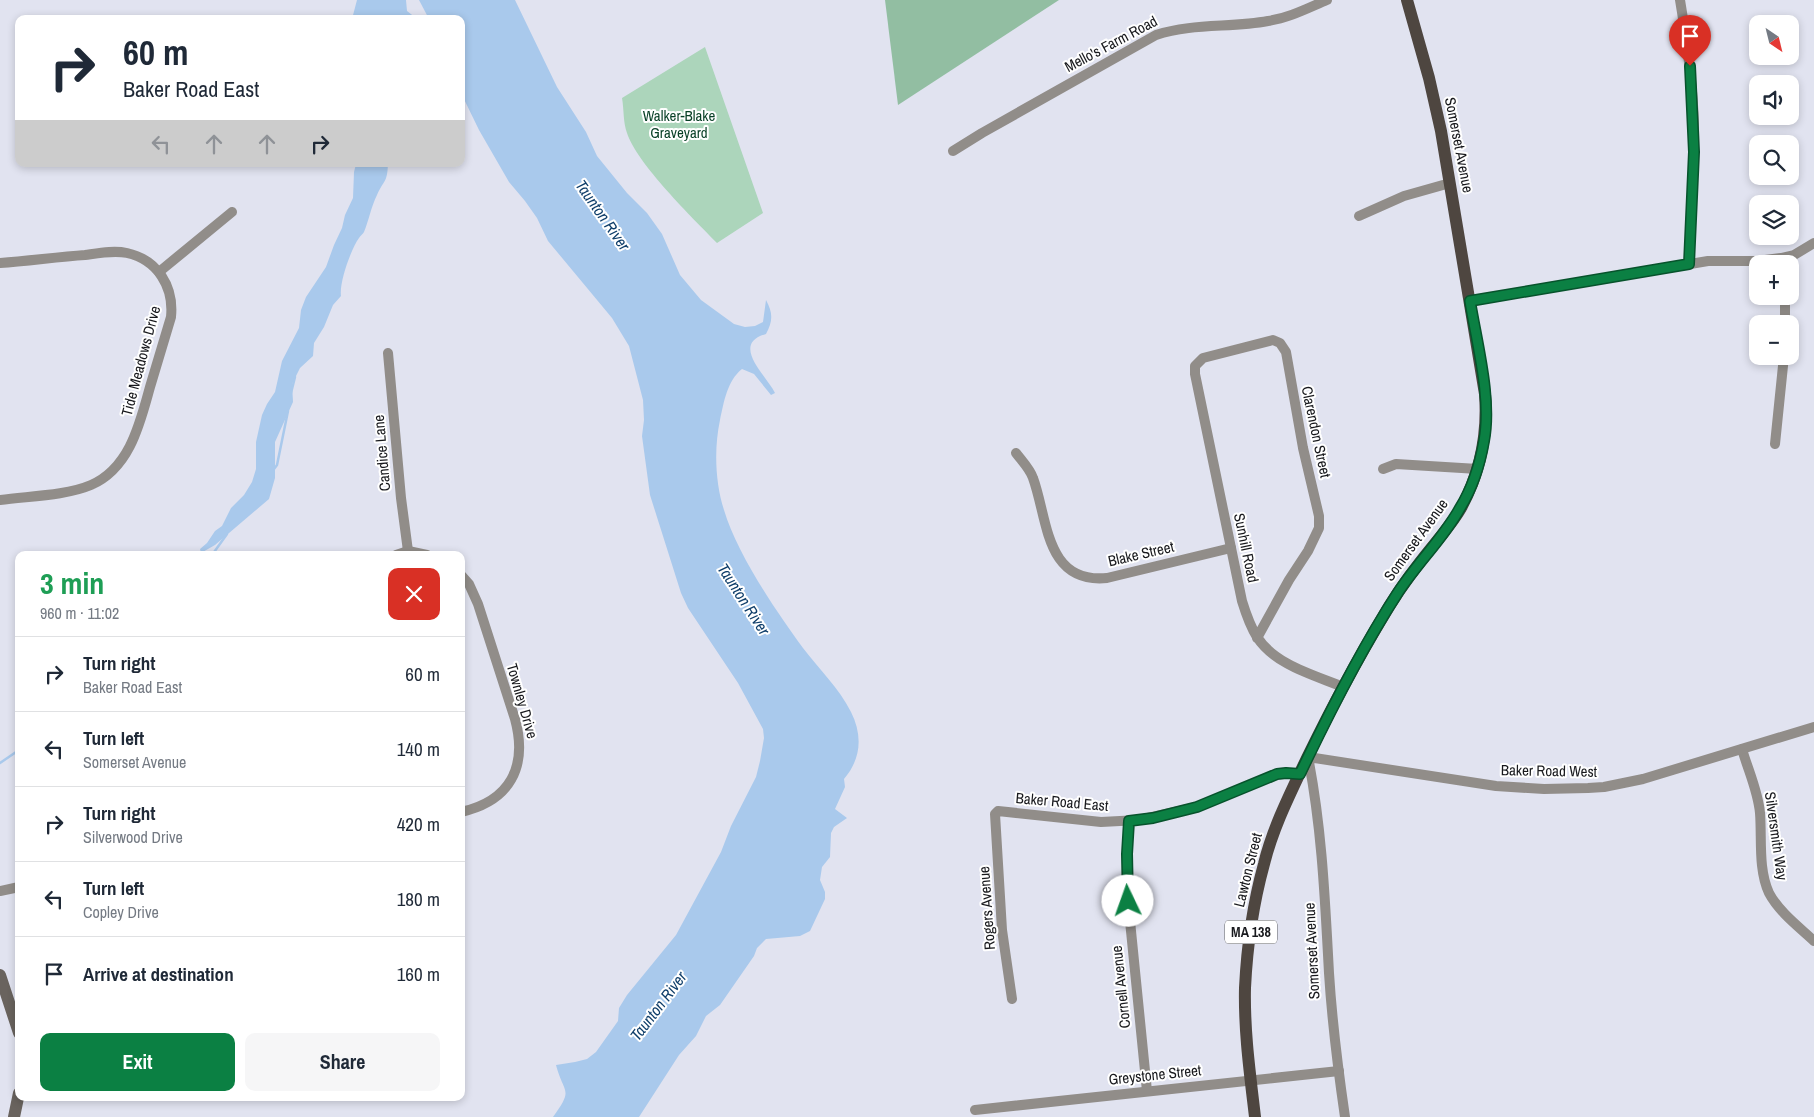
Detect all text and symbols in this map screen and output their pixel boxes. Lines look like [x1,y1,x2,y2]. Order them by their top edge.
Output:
street label: Mello's Farm Road [1061,10,1161,77]
pin [1669,15,1711,66]
north arrow [1749,15,1799,65]
map controls [1749,15,1799,365]
icon: arrive [1676,22,1704,50]
text: 60 m [123,29,188,76]
icon: right [40,35,105,100]
text: Baker Road East [123,74,259,104]
button: sound [1749,75,1799,125]
street label: Somerset Avenue [1440,95,1479,195]
park label: Walker-Blake Graveyard [643,105,715,143]
icon: left [147,130,175,158]
icon: ahead [200,130,228,158]
icon: ahead [253,130,281,158]
icon: right [306,130,334,158]
button: search [1749,135,1799,185]
water label: Taunton River [571,175,636,255]
button: layers [1749,195,1799,245]
button: + [1749,255,1799,305]
street label: Tide Meadows Drive [116,303,165,418]
button: − [1749,315,1799,365]
street label: Clarendon Street [1297,384,1337,480]
street label: Candice Lane [368,414,395,492]
street label: Somerset Avenue [1379,494,1453,585]
street label: Sunhill Road [1229,511,1264,585]
street label: Blake Street [1106,536,1176,571]
water label: Taunton River [713,559,776,640]
text: 3 min [40,563,104,603]
button: close [388,568,440,620]
text: 960 m · 11:02 [40,602,119,624]
text: Turn right [83,650,155,676]
icon: right [40,660,68,688]
text: 60 m [405,661,440,687]
street label: Townley Drive [502,661,543,741]
text: Baker Road East [83,676,182,698]
text: Turn left [83,725,144,751]
icon: left [40,735,68,763]
text: 140 m [397,736,440,762]
text: Somerset Avenue [83,751,186,773]
street label: Baker Road West [1501,759,1598,782]
street label: Baker Road East [1015,787,1110,816]
street label: Silversmith Way [1760,790,1793,882]
text: Turn right [83,800,155,826]
icon: right [40,810,68,838]
text: 420 m [397,811,440,837]
text: Silverwood Drive [83,826,183,848]
street label: Lawton Street [1228,830,1267,909]
street label: Rogers Avenue [973,865,1000,951]
position arrow [1101,874,1153,926]
text: Turn left [83,875,144,901]
icon: left [40,885,68,913]
text: 180 m [397,886,440,912]
text: Copley Drive [83,901,159,923]
street label: Somerset Avenue [1298,902,1325,1000]
road number: MA 138 [1225,920,1277,944]
street label: Cornell Avenue [1106,944,1135,1030]
icon: arrive [40,960,68,988]
text: Arrive at destination [83,961,234,987]
text: 160 m [397,961,440,987]
water label: Taunton River [625,966,692,1045]
button: Exit [40,1033,235,1091]
button: Share [245,1033,440,1091]
street label: Greystone Street [1108,1059,1203,1090]

